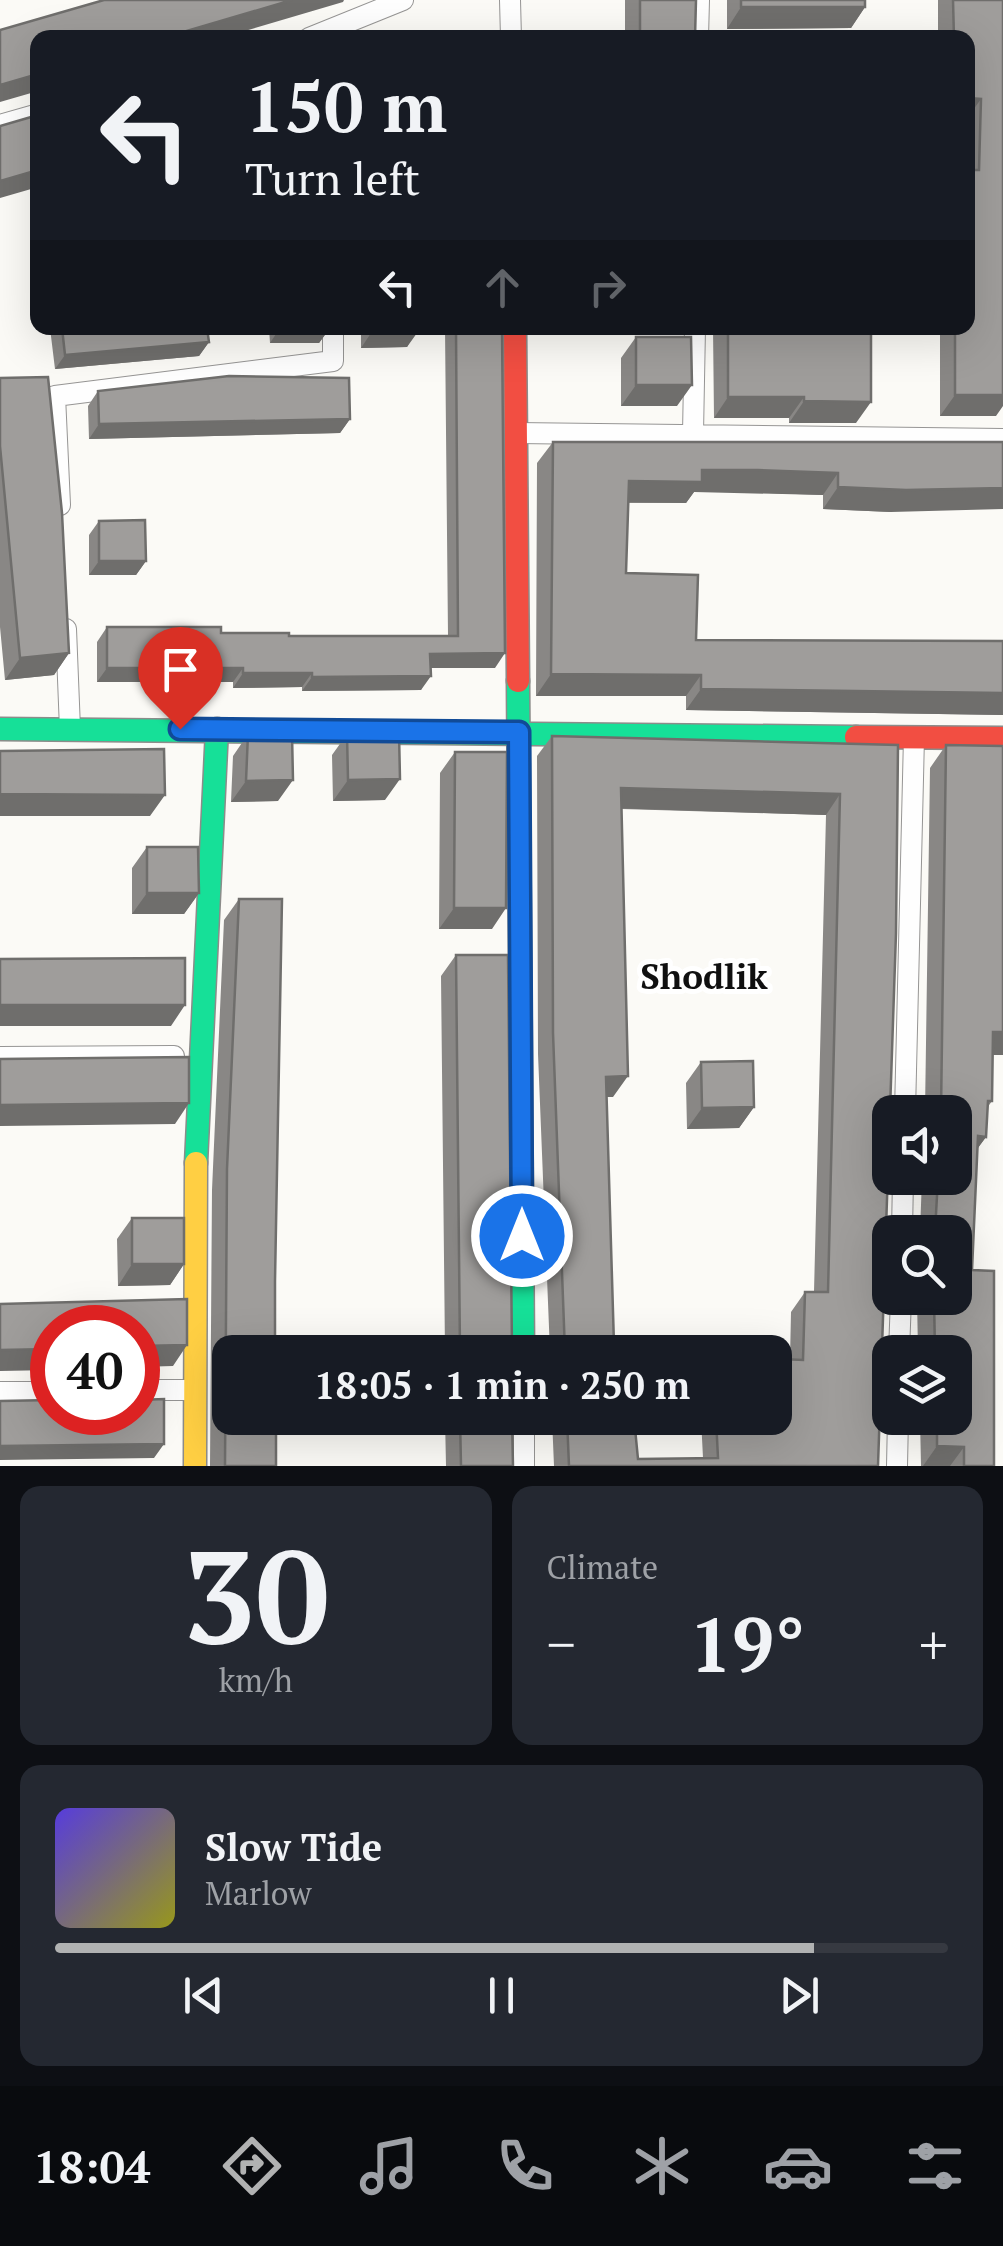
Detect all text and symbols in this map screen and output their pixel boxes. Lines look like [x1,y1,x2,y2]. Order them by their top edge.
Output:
text: 150 m [245,59,447,152]
icon: left [80,70,210,200]
text: Turn left [245,148,420,208]
icon: left [370,260,425,315]
icon: ahead [475,260,530,315]
icon: right [580,260,635,315]
pin [138,627,223,730]
icon: arrive [153,642,208,697]
district label: Shodlik [640,953,768,999]
map controls [872,1095,972,1435]
button: sound [872,1095,972,1195]
position arrow [470,1184,574,1288]
button: search [872,1215,972,1315]
speed limit sign: 40 [30,1305,160,1435]
button: layers [872,1335,972,1435]
text: 18:05 · 1 min · 250 m [314,1360,690,1410]
text: 30 [182,1508,329,1680]
text: Climate [547,1546,658,1588]
text: 19° [689,1594,805,1693]
text: − [547,1607,576,1680]
text: + [919,1607,948,1680]
text: km/h [219,1659,293,1701]
text: Slow Tide [205,1822,382,1872]
text: Marlow [205,1872,311,1914]
icon: previous [176,1968,231,2023]
icon: pause [474,1968,529,2023]
icon: next [772,1968,827,2023]
icon: directions [217,2131,287,2201]
icon: music [354,2131,424,2201]
icon: phone [490,2131,560,2201]
icon: climate [627,2131,697,2201]
icon: car [763,2131,833,2201]
icon: filters [900,2131,970,2201]
text: 18:04 [33,2136,150,2196]

